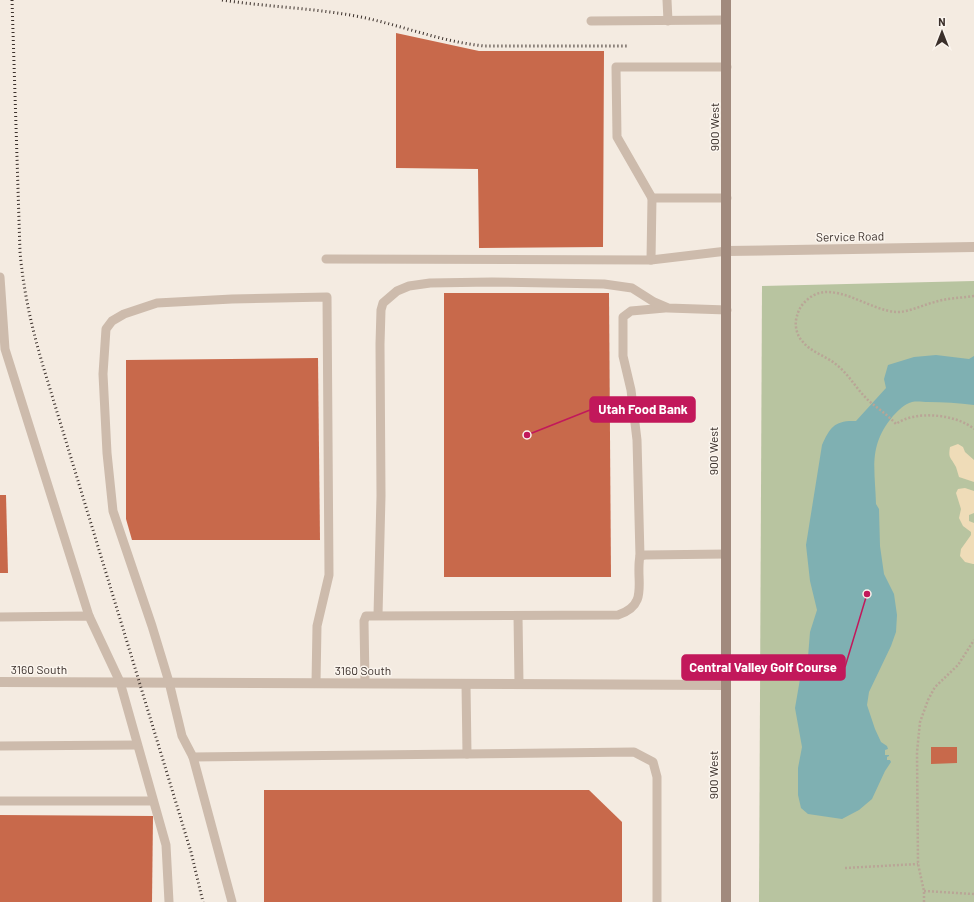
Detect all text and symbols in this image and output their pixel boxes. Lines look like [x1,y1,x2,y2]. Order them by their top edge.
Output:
north arrow [922,12,962,52]
text: N [938,15,946,28]
street label: 900 West [707,103,721,151]
street label: Service Road [816,228,884,244]
callout: Utah Food Bank [590,397,695,422]
text: Utah Food Bank [598,401,688,417]
street label: 900 West [706,427,720,475]
callout: Central Valley Golf Course [682,655,845,680]
text: Central Valley Golf Course [689,659,837,675]
street label: 3160 South [11,662,67,676]
street label: 3160 South [335,663,391,677]
street label: 900 West [706,751,720,799]

